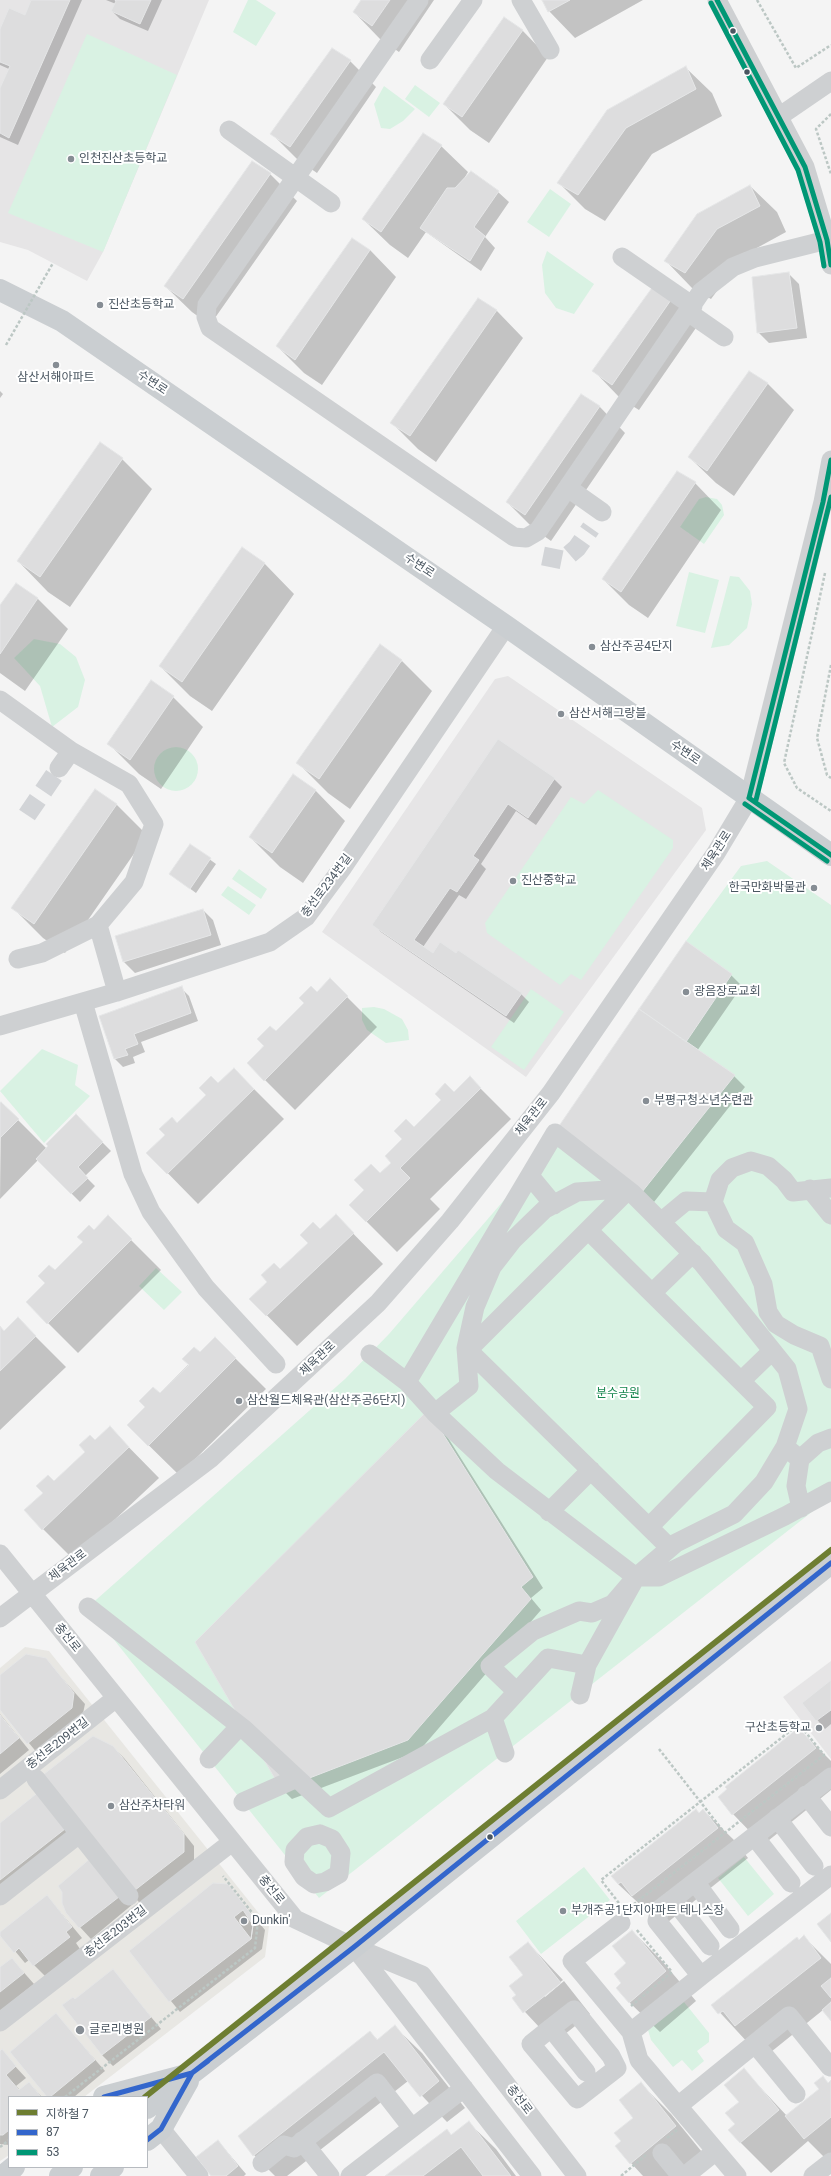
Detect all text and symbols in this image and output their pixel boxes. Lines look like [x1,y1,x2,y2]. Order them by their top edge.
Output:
unlabelled marker [728,26,738,36]
unlabelled marker [742,67,752,77]
place label: 인천진산초등학교 [79,152,167,166]
marker: 인천진산초등학교 [66,154,76,164]
place label: 진산초등학교 [108,298,174,312]
marker: 진산초등학교 [95,300,105,310]
marker: 삼산서해아파트 [51,360,61,370]
street label: 수변로 [134,368,170,398]
place label: 삼산서해아파트 [17,371,95,385]
street label: 수변로 [401,551,437,581]
place label: 삼산주공4단지 [600,640,673,654]
marker: 삼산주공4단지 [587,642,597,652]
place label: 삼산서해그랑블 [569,707,646,721]
marker: 삼산서해그랑블 [556,709,566,719]
street label: 수변로 [667,738,703,768]
street label: 체육관로 [699,829,735,873]
street label: 충선로234번길 [299,852,355,920]
place label: 진산중학교 [521,874,576,888]
marker: 진산중학교 [508,876,518,886]
place label: 한국만화박물관 [729,881,806,895]
marker: 한국만화박물관 [809,883,819,893]
place label: 광음장로교회 [694,985,760,999]
marker: 광음장로교회 [681,987,691,997]
place label: 부평구청소년수련관 [654,1094,753,1108]
street label: 체육관로 [513,1095,551,1139]
marker: 부평구청소년수련관 [641,1096,651,1106]
street label: 체육관로 [297,1339,339,1379]
park label: 분수공원 [596,1387,640,1401]
place label: 삼산월드체육관(삼산주공6단지) [247,1394,406,1408]
marker: 삼산월드체육관(삼산주공6단지) [234,1396,244,1406]
street label: 체육관로 [46,1547,90,1585]
street label: 충선로 [51,1621,83,1655]
street label: 충선로209번길 [24,1715,92,1773]
place label: 구산초등학교 [745,1721,811,1735]
marker: 구산초등학교 [814,1723,824,1733]
place label: 삼산주차타워 [119,1799,185,1813]
marker: 삼산주차타워 [106,1801,116,1811]
unlabelled marker [485,1832,495,1842]
street label: 충선로 [255,1873,287,1907]
street label: 충선로203번길 [82,1903,150,1961]
place label: 부개주공1단지아파트 테니스장 [571,1904,724,1918]
marker: 부개주공1단지아파트 테니스장 [558,1906,568,1916]
place label: Dunkin' [252,1914,290,1928]
marker: Dunkin' [239,1916,249,1926]
place label: 글로리병원 [89,2023,144,2037]
marker: 글로리병원 [74,2024,86,2036]
street label: 충선로 [503,2083,535,2117]
legend [8,2096,148,2168]
text: 지하철 7 [46,2107,89,2121]
text: 87 [46,2125,60,2139]
text: 53 [46,2145,60,2159]

